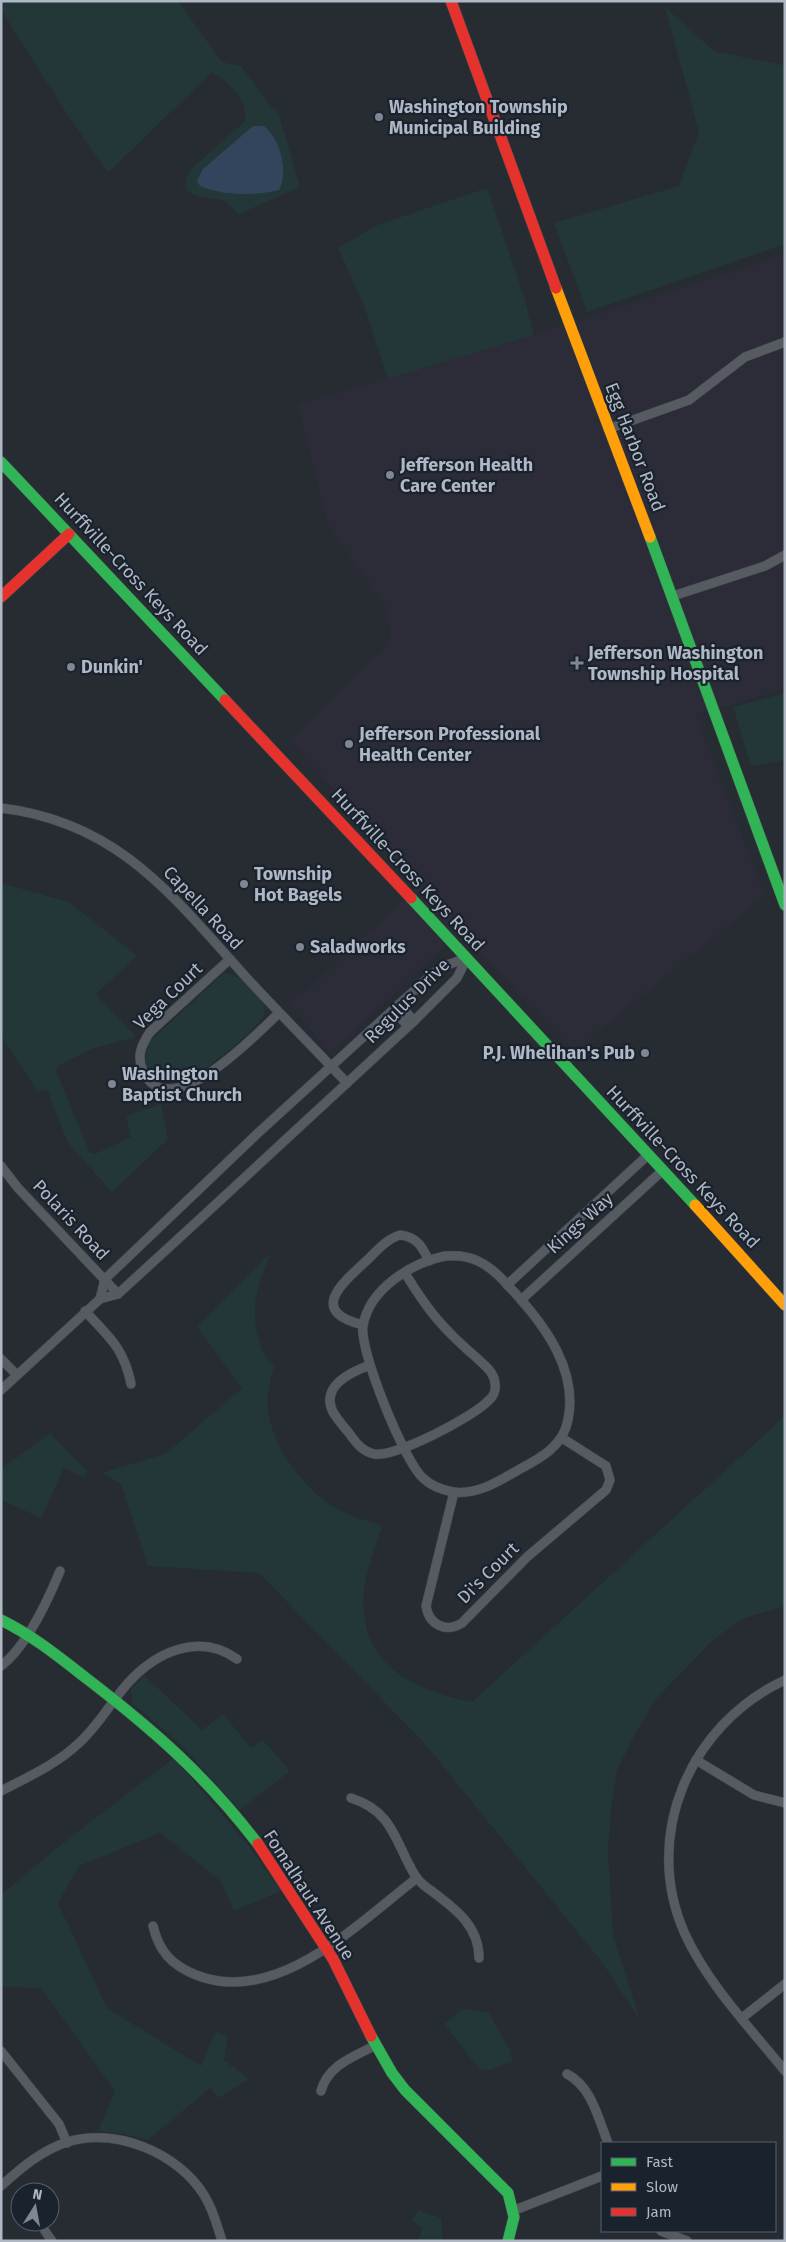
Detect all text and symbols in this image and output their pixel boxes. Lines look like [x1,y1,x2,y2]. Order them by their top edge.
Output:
place label: Washington Township Municipal Building [389,96,568,139]
marker: Washington Township Municipal Building [373,111,385,123]
street label: Egg Harbor Road [600,379,670,515]
place label: Jefferson Health Care Center [399,454,533,497]
marker: Jefferson Health Care Center [384,469,396,481]
street label: Hurffville-Cross Keys Road [50,488,212,660]
place label: Jefferson Washington Township Hospital [587,642,763,685]
place label: Dunkin' [81,656,143,678]
marker: Jefferson Washington Township Hospital [570,656,584,670]
marker: Dunkin' [65,661,77,673]
place label: Jefferson Professional Health Center [358,723,541,766]
marker: Jefferson Professional Health Center [343,738,355,750]
street label: Hurffville-Cross Keys Road [327,784,489,956]
street label: Capella Road [159,861,247,955]
place label: Township Hot Bagels [254,863,342,906]
marker: Township Hot Bagels [238,878,250,890]
place label: Saladworks [310,936,406,958]
marker: Saladworks [294,941,306,953]
street label: Regulus Drive [360,954,454,1048]
street label: Vega Court [129,957,207,1034]
place label: P.J. Whelihan's Pub [483,1042,635,1064]
marker: P.J. Whelihan's Pub [639,1047,651,1059]
place label: Washington Baptist Church [122,1063,242,1106]
marker: Washington Baptist Church [106,1078,118,1090]
street label: Hurffville-Cross Keys Road [602,1081,764,1253]
street label: Polaris Road [28,1175,114,1265]
street label: Kings Way [542,1188,618,1258]
street label: Di's Court [453,1537,524,1608]
street label: Fomalhaut Avenue [259,1826,359,1964]
legend [601,2142,776,2232]
text: Fast [646,2153,673,2171]
text: Slow [646,2178,678,2196]
north arrow [10,2182,60,2232]
text: N [31,2185,44,2204]
text: Jam [646,2203,672,2221]

